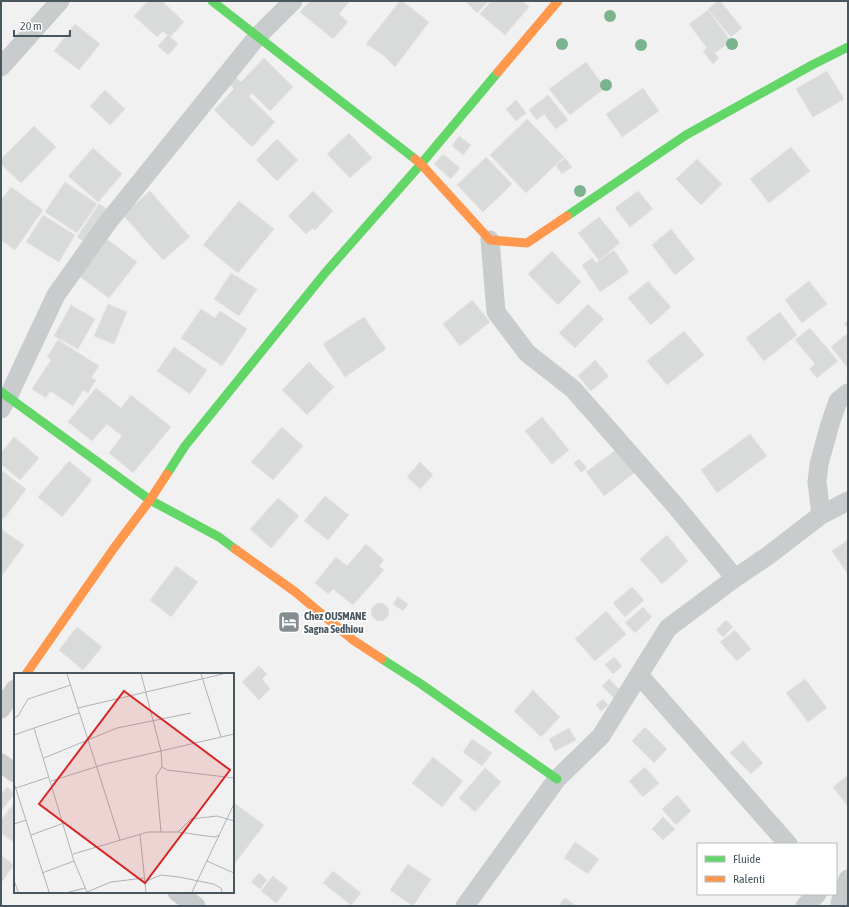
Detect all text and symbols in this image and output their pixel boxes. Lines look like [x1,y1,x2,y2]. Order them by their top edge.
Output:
scale bar [14,12,70,38]
text: 20 m [20,19,42,33]
hotel icon: Chez OUSMANE Sagna Sedhiou [276,609,302,635]
place label: Chez OUSMANE Sagna Sedhiou [304,610,367,635]
inset map [14,673,234,893]
legend [697,843,837,895]
text: Fluide [733,852,761,866]
text: Ralenti [733,872,765,886]

